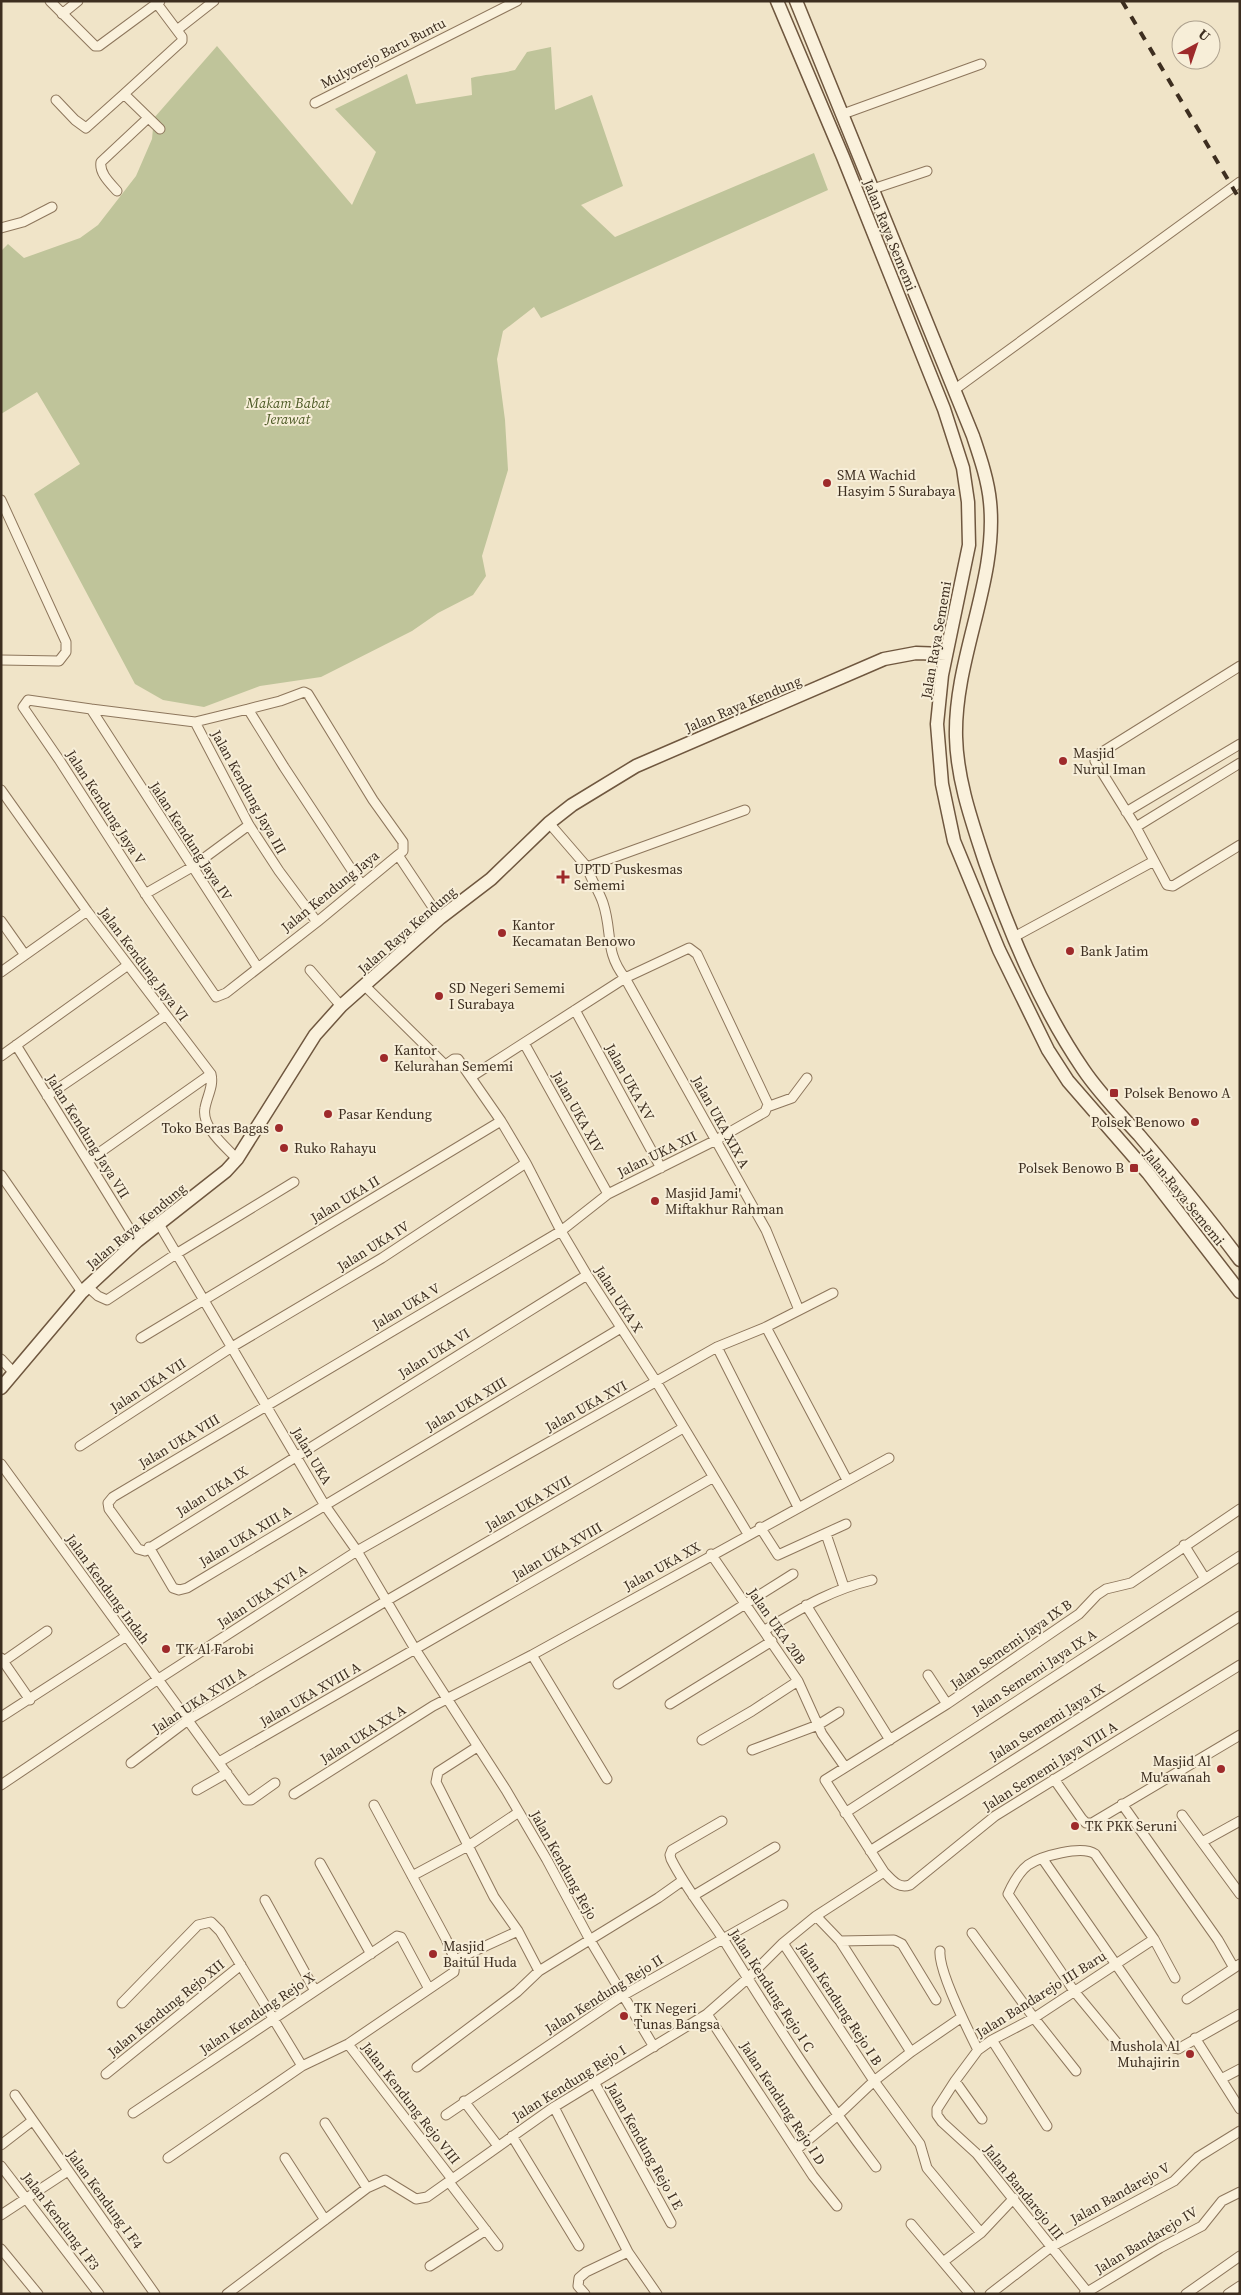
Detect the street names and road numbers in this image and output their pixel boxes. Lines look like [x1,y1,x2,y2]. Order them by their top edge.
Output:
street label: Mulyorejo Baru Buntu [317,13,449,93]
street label: Jalan Raya Sememi [858,175,922,294]
street label: Jalan Raya Sememi [916,580,956,701]
street label: Jalan Raya Kendung [681,670,804,738]
street label: Jalan Kendung Jaya III [206,725,292,858]
street label: Jalan Kendung Jaya V [61,745,151,869]
street label: Jalan Kendung Jaya IV [144,777,237,905]
street label: Jalan Kendung Jaya [276,845,384,937]
street label: Jalan Raya Kendung [353,882,461,979]
street label: Jalan Kendung Jaya VI [94,902,193,1025]
street label: Jalan UKA XV [600,1039,660,1125]
street label: Jalan UKA XIV [547,1067,609,1157]
street label: Jalan Kendung Jaya VII [41,1069,134,1202]
street label: Jalan UKA XIX A [687,1071,755,1172]
street label: Jalan UKA XII [613,1126,700,1182]
street label: Jalan Raya Sememi [1138,1144,1229,1250]
street label: Jalan UKA II [306,1171,383,1228]
street label: Jalan Raya Kendung [81,1178,190,1274]
street label: Jalan UKA IV [332,1216,413,1277]
street label: Jalan UKA X [589,1261,648,1336]
street label: Jalan UKA V [368,1278,444,1335]
street label: Jalan UKA VI [394,1323,474,1383]
street label: Jalan UKA VII [106,1353,190,1417]
street label: Jalan UKA XIII [421,1372,510,1437]
street label: Jalan UKA XVI [541,1375,630,1437]
street label: Jalan UKA VIII [134,1409,223,1474]
street label: Jalan UKA [287,1423,337,1489]
street label: Jalan UKA IX [171,1461,252,1521]
street label: Jalan UKA XVII [481,1470,574,1536]
street label: Jalan UKA XIII A [194,1500,295,1572]
street label: Jalan UKA XVIII [507,1517,606,1585]
street label: Jalan Kendung Indah [61,1529,155,1648]
street label: Jalan UKA XX [619,1537,704,1596]
street label: Jalan UKA XVI A [213,1559,311,1633]
street label: Jalan UKA 20B [743,1583,811,1669]
street label: Jalan Sememi Jaya IX B [945,1594,1076,1694]
street label: Jalan Sememi Jaya IX A [967,1624,1101,1720]
street label: Jalan UKA XVIII A [255,1657,365,1732]
street label: Jalan UKA XVII A [147,1662,250,1738]
street label: Jalan Sememi Jaya IX [985,1678,1108,1766]
street label: Jalan UKA XX A [316,1699,410,1769]
street label: Jalan Sememi Jaya VIII A [978,1716,1122,1816]
street label: Jalan Kendung Rejo [525,1806,603,1924]
street label: Jalan Kendung Rejo I C [724,1924,819,2055]
street label: Jalan Kendung Rejo I B [792,1938,887,2069]
street label: Jalan Bandarejo III Baru [971,1946,1110,2043]
street label: Jalan Kendung Rejo II [540,1950,667,2039]
street label: Jalan Kendung Rejo XII [103,1955,229,2062]
street label: Jalan Kendung Rejo X [195,1967,318,2059]
street label: Jalan Kendung Rejo I D [735,2036,831,2169]
street label: Jalan Kendung Rejo VIII [356,2037,465,2168]
street label: Jalan Kendung Rejo I [507,2040,630,2127]
street label: Jalan Kendung Rejo I E [601,2078,688,2213]
street label: Jalan Bandarejo III [979,2139,1069,2244]
street label: Jalan Kendung I F4 [62,2145,148,2253]
street label: Jalan Bandarejo V [1066,2157,1174,2229]
street label: Jalan Kendung I F3 [17,2167,105,2274]
street label: Jalan Bandarejo IV [1090,2201,1202,2279]

